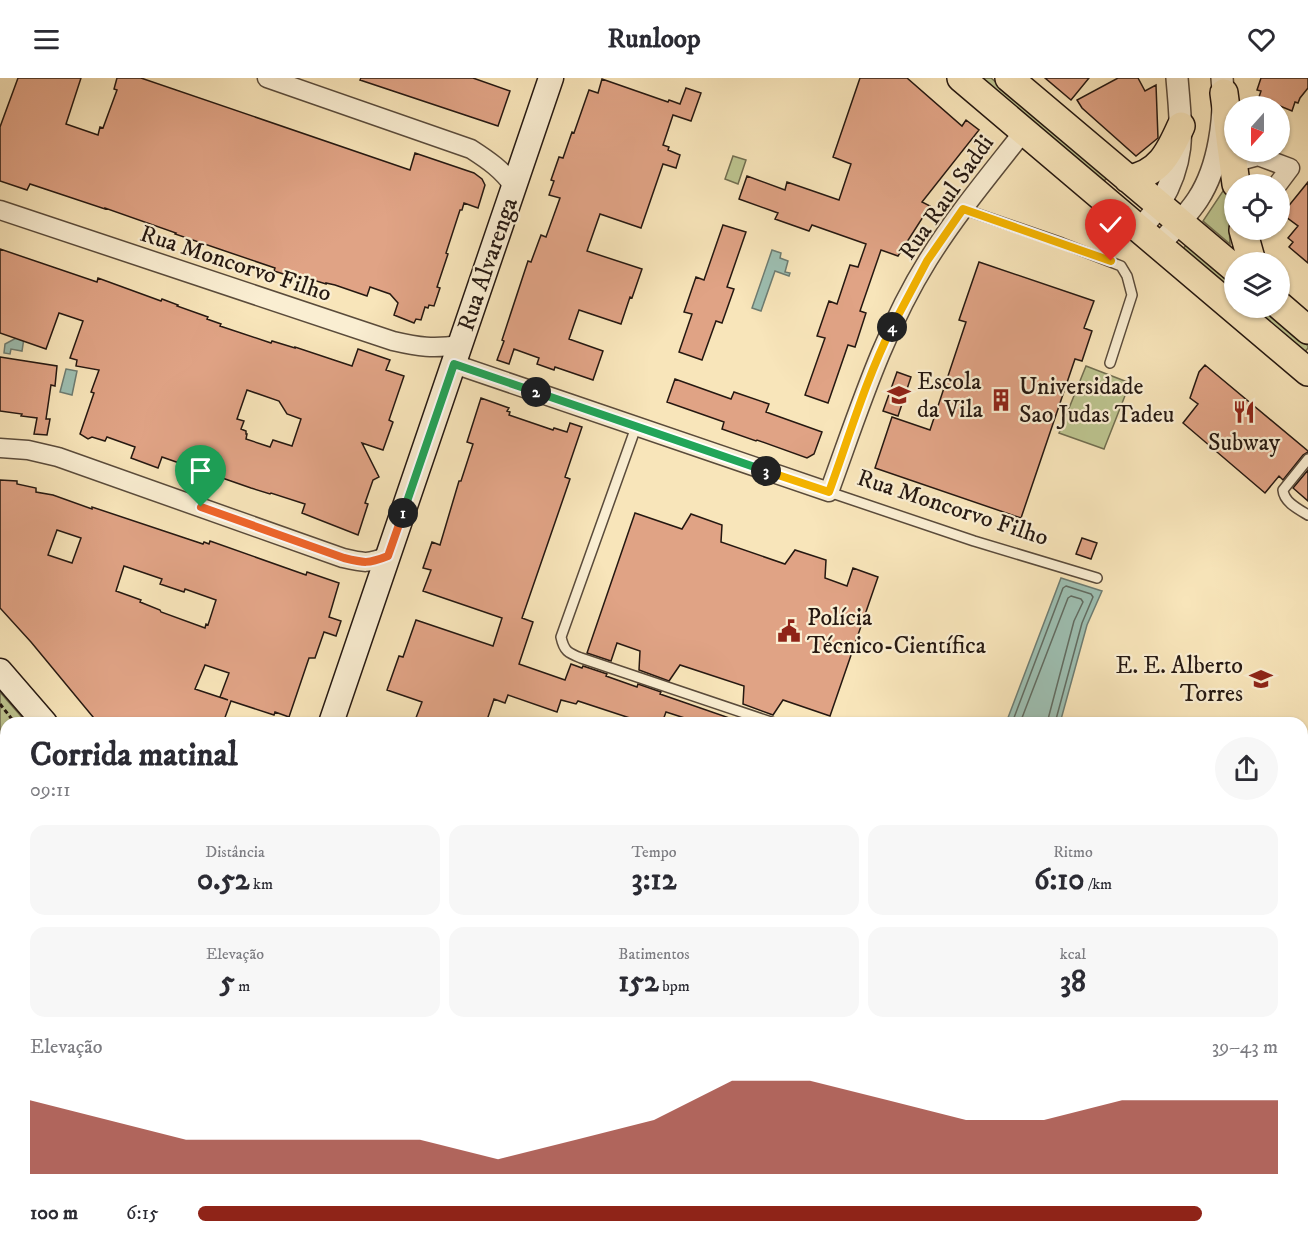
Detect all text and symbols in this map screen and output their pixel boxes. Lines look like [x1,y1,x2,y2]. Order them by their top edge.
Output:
text: Runloop [608,22,700,56]
icon: menu [30,23,63,56]
icon: heart [1245,23,1278,56]
north arrow [1224,96,1290,162]
map controls [1224,96,1290,318]
street label: Rua Raul Saddi [893,129,1001,266]
button: locate [1224,174,1290,240]
street label: Rua Alvarenga [451,193,525,335]
pin [1085,199,1136,261]
icon: check [1094,208,1127,241]
street label: Rua Moncorvo Filho [136,219,335,309]
button: layers [1224,252,1290,318]
pin: 4 [877,312,907,342]
text: 4 [887,317,897,337]
place label: Escola da Vila [917,367,984,425]
place label: Universidade Sao Judas Tadeu [1019,372,1174,430]
pin: 2 [521,377,551,407]
text: 2 [532,382,540,402]
school or university icon: Escola da Vila [886,382,912,408]
building icon: Universidade Sao Judas Tadeu [988,387,1014,413]
restaurant icon: Subway [1231,399,1257,425]
place label: Subway [1208,428,1281,458]
pin [175,445,226,507]
icon: arrive [184,454,217,487]
pin: 3 [751,456,781,486]
text: 3 [763,461,769,481]
street label: Rua Moncorvo Filho [853,463,1052,553]
pin: 1 [388,498,418,528]
text: 1 [400,503,406,523]
place label: Polícia Técnico-Científica [807,603,987,661]
public building icon: Polícia Técnico-Científica [776,618,802,644]
place label: E. E. Alberto Torres [1115,651,1243,709]
school or university icon: E. E. Alberto Torres [1248,666,1274,692]
text: Corrida matinal [30,735,238,776]
button: share [1215,737,1278,800]
text: 09:11 [30,778,71,803]
text: Distância [205,842,265,862]
text: Tempo [632,842,676,862]
text: Ritmo [1053,842,1093,862]
text: 0.52 [197,862,250,899]
text: 3:12 [632,862,676,899]
text: 6:10 [1034,862,1084,899]
text: km [250,874,273,894]
text: /km [1084,874,1112,894]
text: Elevação [206,944,264,964]
text: Batimentos [618,944,690,964]
text: kcal [1060,944,1086,964]
text: 5 [220,964,235,1001]
text: 152 [618,964,659,1001]
text: 38 [1060,964,1086,1001]
text: m [235,976,250,996]
text: bpm [659,976,690,996]
text: Elevação [30,1035,103,1060]
text: 39–43 m [1212,1035,1278,1060]
text: 100 m [30,1201,78,1226]
text: 6:15 [126,1201,159,1226]

